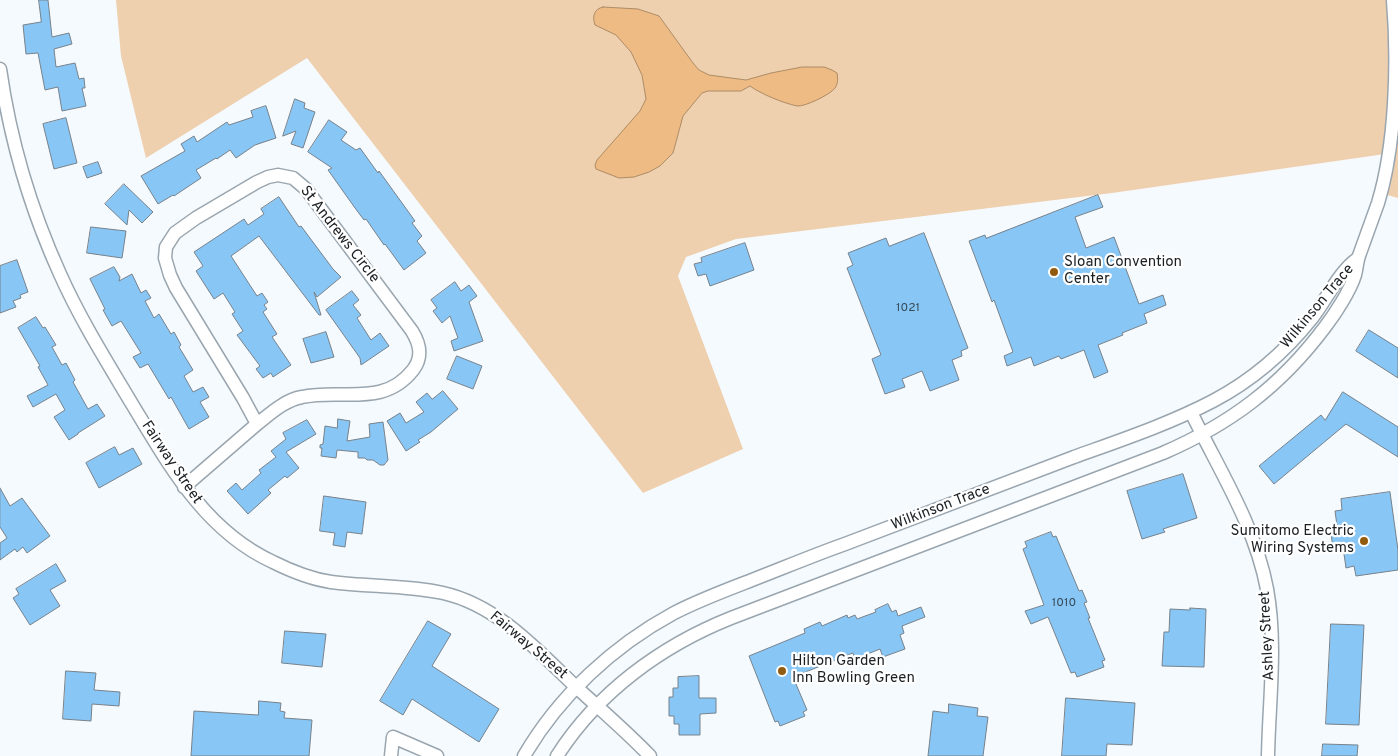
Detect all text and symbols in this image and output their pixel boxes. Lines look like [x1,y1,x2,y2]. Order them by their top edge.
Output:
street label: St Andrews Circle [295,183,383,287]
place label: Sloan Convention Center [1064,254,1182,289]
street label: Wilkinson Trace [1278,261,1358,353]
marker: Sloan Convention Center [1048,266,1060,278]
house number: 1021 [896,302,920,316]
street label: Fairway Street [137,418,205,508]
street label: Wilkinson Trace [889,481,993,535]
place label: Sumitomo Electric Wiring Systems [1231,523,1354,558]
marker: Sumitomo Electric Wiring Systems [1358,535,1370,547]
street label: Ashley Street [1257,591,1279,681]
house number: 1010 [1052,597,1076,611]
street label: Fairway Street [485,608,571,684]
place label: Hilton Garden Inn Bowling Green [792,653,915,688]
marker: Hilton Garden Inn Bowling Green [776,665,788,677]

